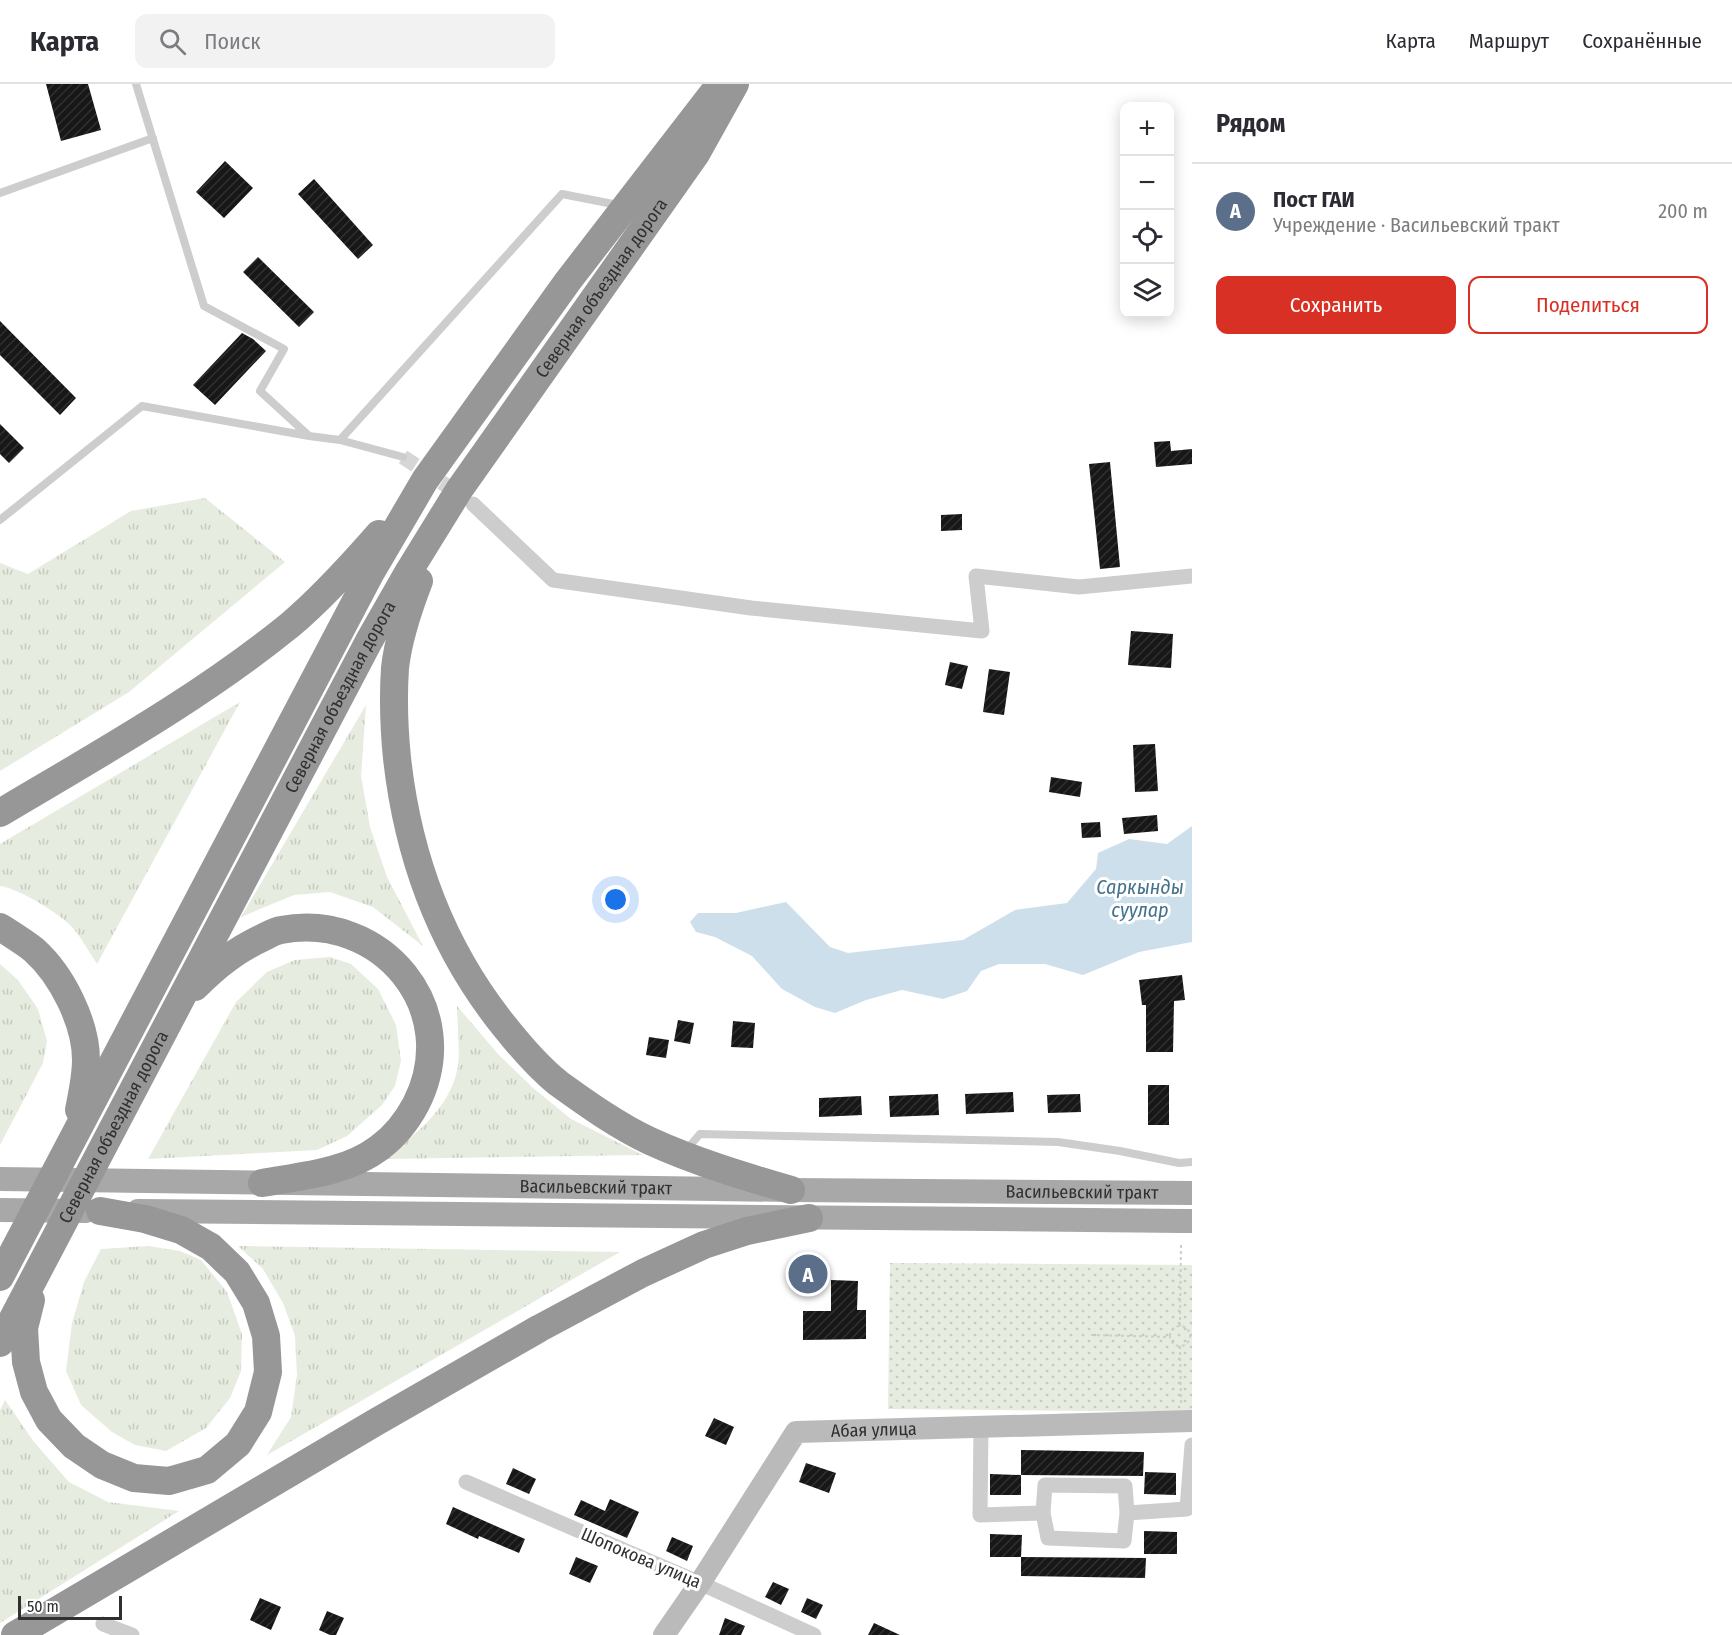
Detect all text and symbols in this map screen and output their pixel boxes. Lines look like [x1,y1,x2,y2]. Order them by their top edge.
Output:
search box [135,14,555,68]
text: Карта [30,25,99,58]
icon: search [156,25,189,58]
text: Поиск [204,28,261,55]
text: Карта [1386,28,1436,54]
text: Маршрут [1469,28,1549,54]
text: Сохранённые [1582,28,1702,54]
map controls [1120,102,1174,318]
button: + [1120,102,1174,156]
text: Рядом [1216,108,1285,139]
button: − [1120,156,1174,210]
text: Пост ГАИ [1273,186,1355,213]
street label: Северная объездная дорога [531,194,672,382]
text: A [1230,199,1241,223]
text: 200 m [1658,199,1708,223]
button: locate [1120,210,1174,264]
text: Учреждение · Васильевский тракт [1273,213,1560,237]
button: layers [1120,264,1174,318]
button: Сохранить [1216,276,1456,334]
button: Поделиться [1468,276,1708,334]
street label: Северная объездная дорога [280,597,401,797]
water label: Саркынды суулар [1096,875,1184,922]
your location [601,885,630,914]
street label: Северная объездная дорога [54,1027,173,1227]
street label: Васильевский тракт [519,1175,673,1199]
street label: Васильевский тракт [1006,1181,1159,1204]
pin: A [788,1252,828,1296]
street label: Абая улица [831,1418,917,1442]
street label: Шопокова улица [578,1523,704,1593]
scale bar [18,1593,122,1620]
text: 50 m [27,1597,59,1616]

